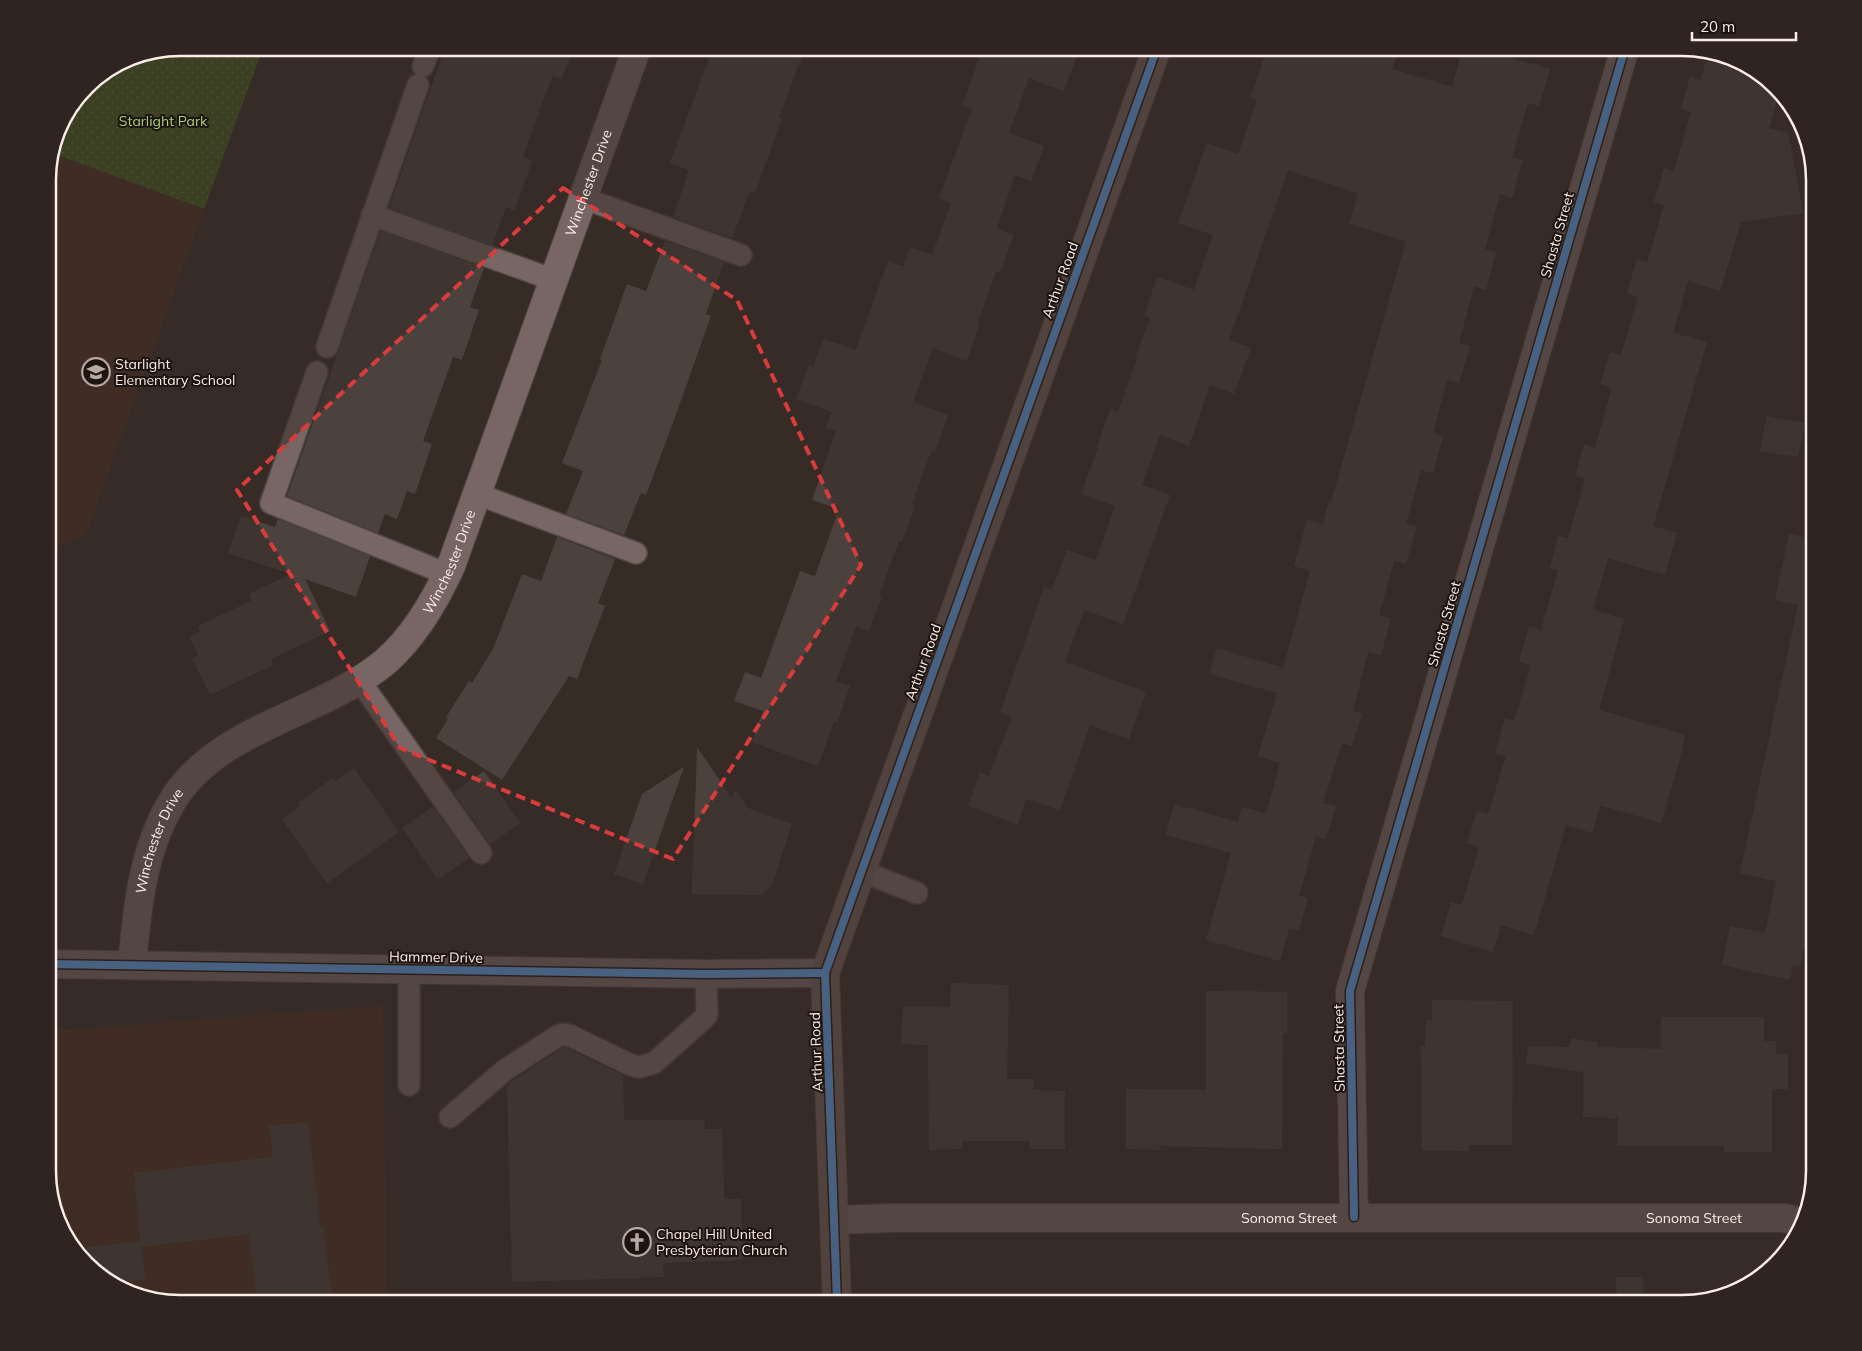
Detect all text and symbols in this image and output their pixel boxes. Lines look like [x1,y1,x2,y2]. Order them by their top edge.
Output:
scale bar [1692,10,1796,42]
text: 20 m [1700,17,1735,36]
park label: Starlight Park [119,112,208,130]
street label: Winchester Drive [561,127,616,239]
street label: Shasta Street [1536,190,1578,280]
street label: Arthur Road [1038,239,1082,321]
place label: Starlight Elementary School [115,355,235,389]
school or university icon: Starlight Elementary School [81,357,111,387]
street label: Winchester Drive [419,507,479,617]
street label: Shasta Street [1423,579,1465,669]
street label: Arthur Road [901,621,945,703]
street label: Winchester Drive [131,785,187,895]
street label: Hammer Drive [389,947,483,967]
street label: Shasta Street [1329,1004,1349,1092]
street label: Arthur Road [806,1012,826,1092]
street label: Sonoma Street [1241,1209,1337,1227]
street label: Sonoma Street [1646,1209,1742,1227]
place label: Chapel Hill United Presbyterian Church [656,1225,787,1259]
church icon: Chapel Hill United Presbyterian Church [622,1227,652,1257]

